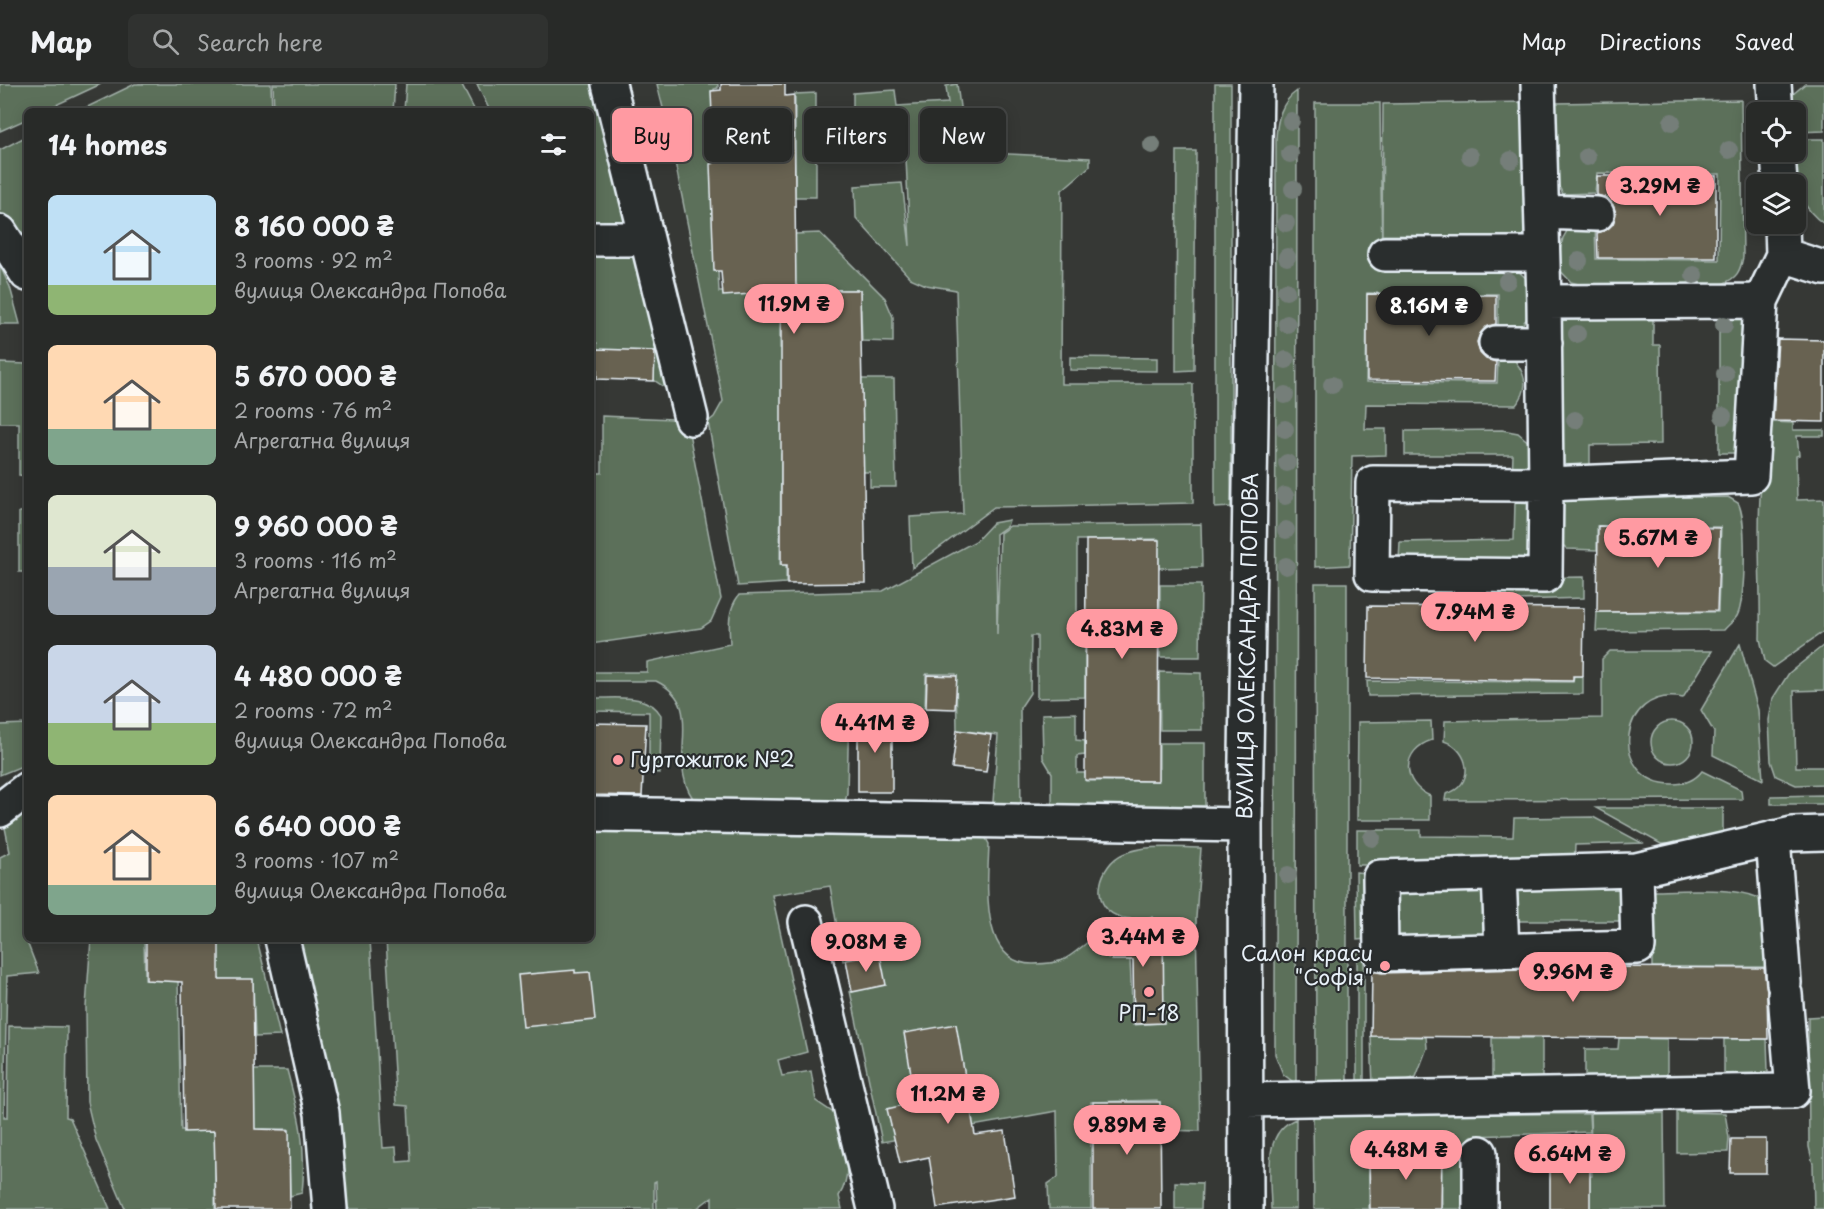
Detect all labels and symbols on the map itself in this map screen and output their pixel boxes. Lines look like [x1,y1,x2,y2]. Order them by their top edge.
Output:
pin: 3.29M ₴ [1605,166,1715,217]
pin: 11.9M ₴ [739,284,849,335]
pin: 8.16M ₴ [1374,286,1484,337]
street label: ВУЛИЦЯ ОЛЕКСАНДРА ПОПОВА [1227,472,1265,820]
pin: 5.67M ₴ [1603,518,1713,569]
pin: 7.94M ₴ [1420,592,1530,643]
pin: 4.83M ₴ [1067,609,1177,660]
pin: 4.41M ₴ [820,703,930,754]
place label: Гуртожиток №2 [630,742,795,774]
marker: Гуртожиток №2 [611,753,625,767]
pin: 3.44M ₴ [1088,917,1198,968]
pin: 9.08M ₴ [811,922,921,973]
place label: Салон краси "Софія" [1241,936,1373,992]
pin: 9.96M ₴ [1518,952,1628,1003]
marker: Салон краси "Софія" [1378,959,1392,973]
marker: РП-18 [1142,985,1156,999]
place label: РП-18 [1118,996,1180,1028]
pin: 11.2M ₴ [893,1074,1003,1125]
pin: 9.89M ₴ [1072,1105,1182,1156]
pin: 4.48M ₴ [1351,1130,1461,1181]
pin: 6.64M ₴ [1515,1134,1625,1185]

